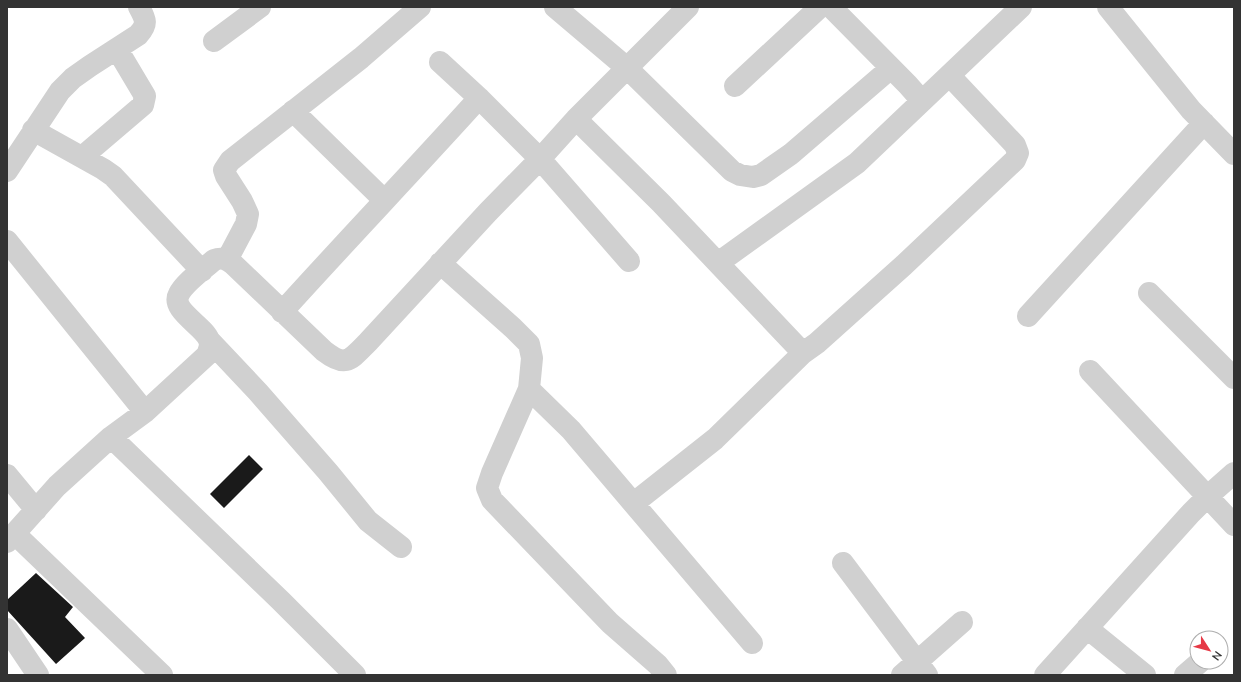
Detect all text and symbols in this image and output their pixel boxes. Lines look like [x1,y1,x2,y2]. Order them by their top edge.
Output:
north arrow [1189,630,1229,670]
text: N [1209,648,1225,663]

